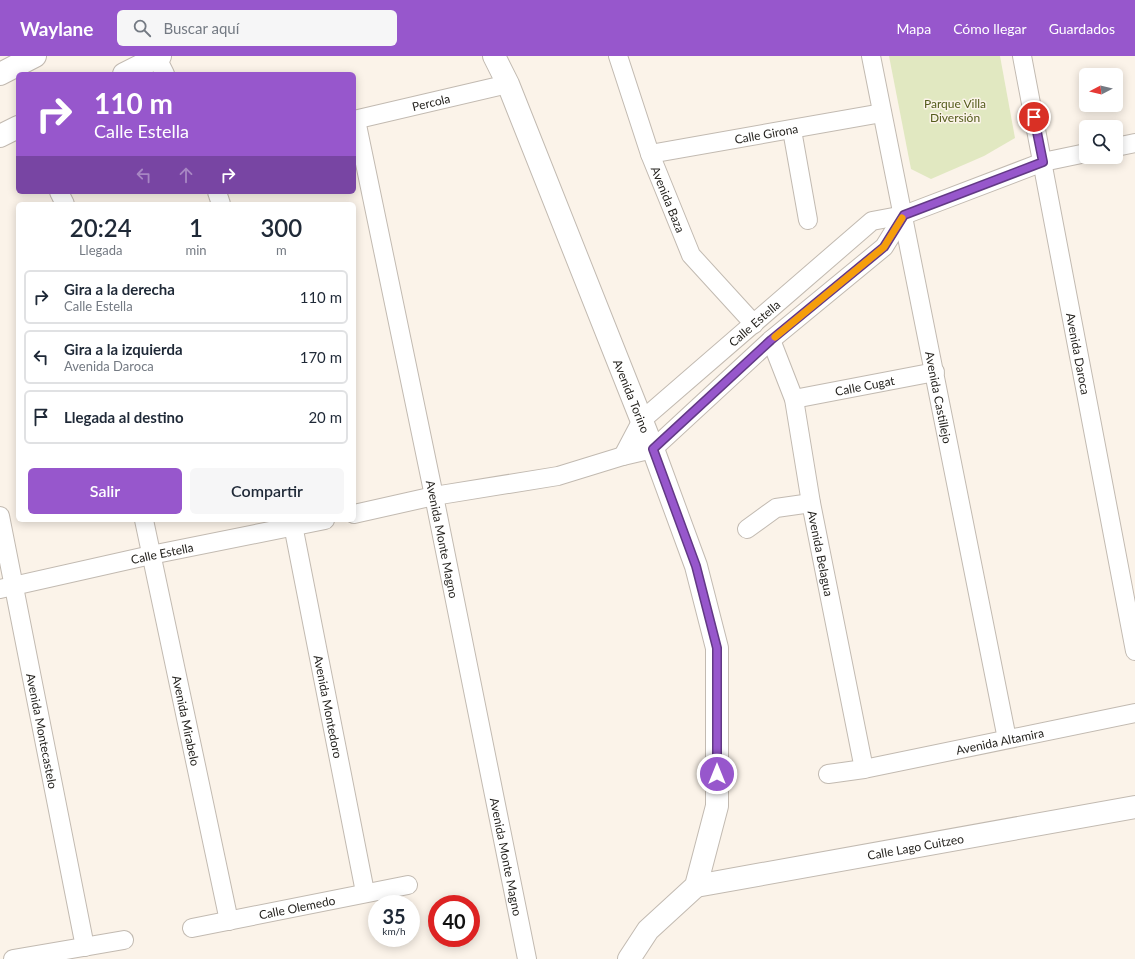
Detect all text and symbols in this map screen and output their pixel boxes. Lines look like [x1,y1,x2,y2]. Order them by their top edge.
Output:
search box [117,10,397,46]
text: Waylane [20,17,93,40]
icon: search [131,17,153,39]
text: Buscar aquí [163,19,239,37]
text: Mapa [897,20,931,37]
text: Cómo llegar [953,20,1027,37]
text: Guardados [1049,20,1115,37]
north arrow [1079,68,1123,112]
map controls [1079,68,1123,164]
text: 110 m [94,86,173,120]
icon: right [28,88,80,140]
street label: Percola [410,90,451,114]
park label: Parque Villa Diversión [924,96,986,125]
pin [1017,100,1051,134]
icon: arrive [1023,106,1045,128]
text: Calle Estella [94,120,189,142]
street label: Calle Girona [733,120,799,146]
button: search [1079,120,1123,164]
icon: left [133,164,155,186]
icon: ahead [175,164,197,186]
icon: right [217,164,239,186]
street label: Avenida Baza [648,164,689,235]
text: 20:24 [70,213,132,242]
text: 1 [189,213,203,242]
text: 300 [260,213,302,242]
text: Llegada [79,242,123,258]
text: min [185,242,207,258]
text: m [276,242,287,258]
text: Gira a la derecha [64,280,175,298]
icon: right [30,286,52,308]
text: 110 m [300,288,342,306]
street label: Calle Estella [725,297,783,349]
text: Calle Estella [64,298,133,314]
street label: Avenida Daroca [1063,312,1094,396]
text: Gira a la izquierda [64,340,183,358]
icon: left [30,346,52,368]
text: 170 m [300,348,342,366]
street label: Avenida Castillejo [922,350,956,445]
street label: Avenida Torino [611,357,653,435]
text: Avenida Daroca [64,358,154,374]
street label: Calle Cugat [834,372,896,398]
icon: arrive [30,406,52,428]
text: Llegada al destino [64,408,184,426]
text: 20 m [308,408,342,426]
button: Salir [28,468,182,514]
button: Compartir [190,468,344,514]
street label: Avenida Monte Magno [423,479,462,600]
street label: Avenida Belagua [805,509,837,598]
street label: Calle Estella [129,539,195,567]
street label: Avenida Montedoro [311,654,346,760]
street label: Avenida Montecastelo [24,672,61,790]
street label: Avenida Mirabelo [170,674,203,767]
street label: Avenida Altamira [955,725,1045,757]
position arrow [696,753,738,795]
street label: Avenida Monte Magno [487,796,526,917]
street label: Calle Lago Cuitzeo [866,830,965,863]
street label: Calle Olemedo [257,892,337,922]
speed limit sign: 40 [428,895,480,947]
text: 35 [382,904,406,928]
text: km/h [382,925,406,937]

